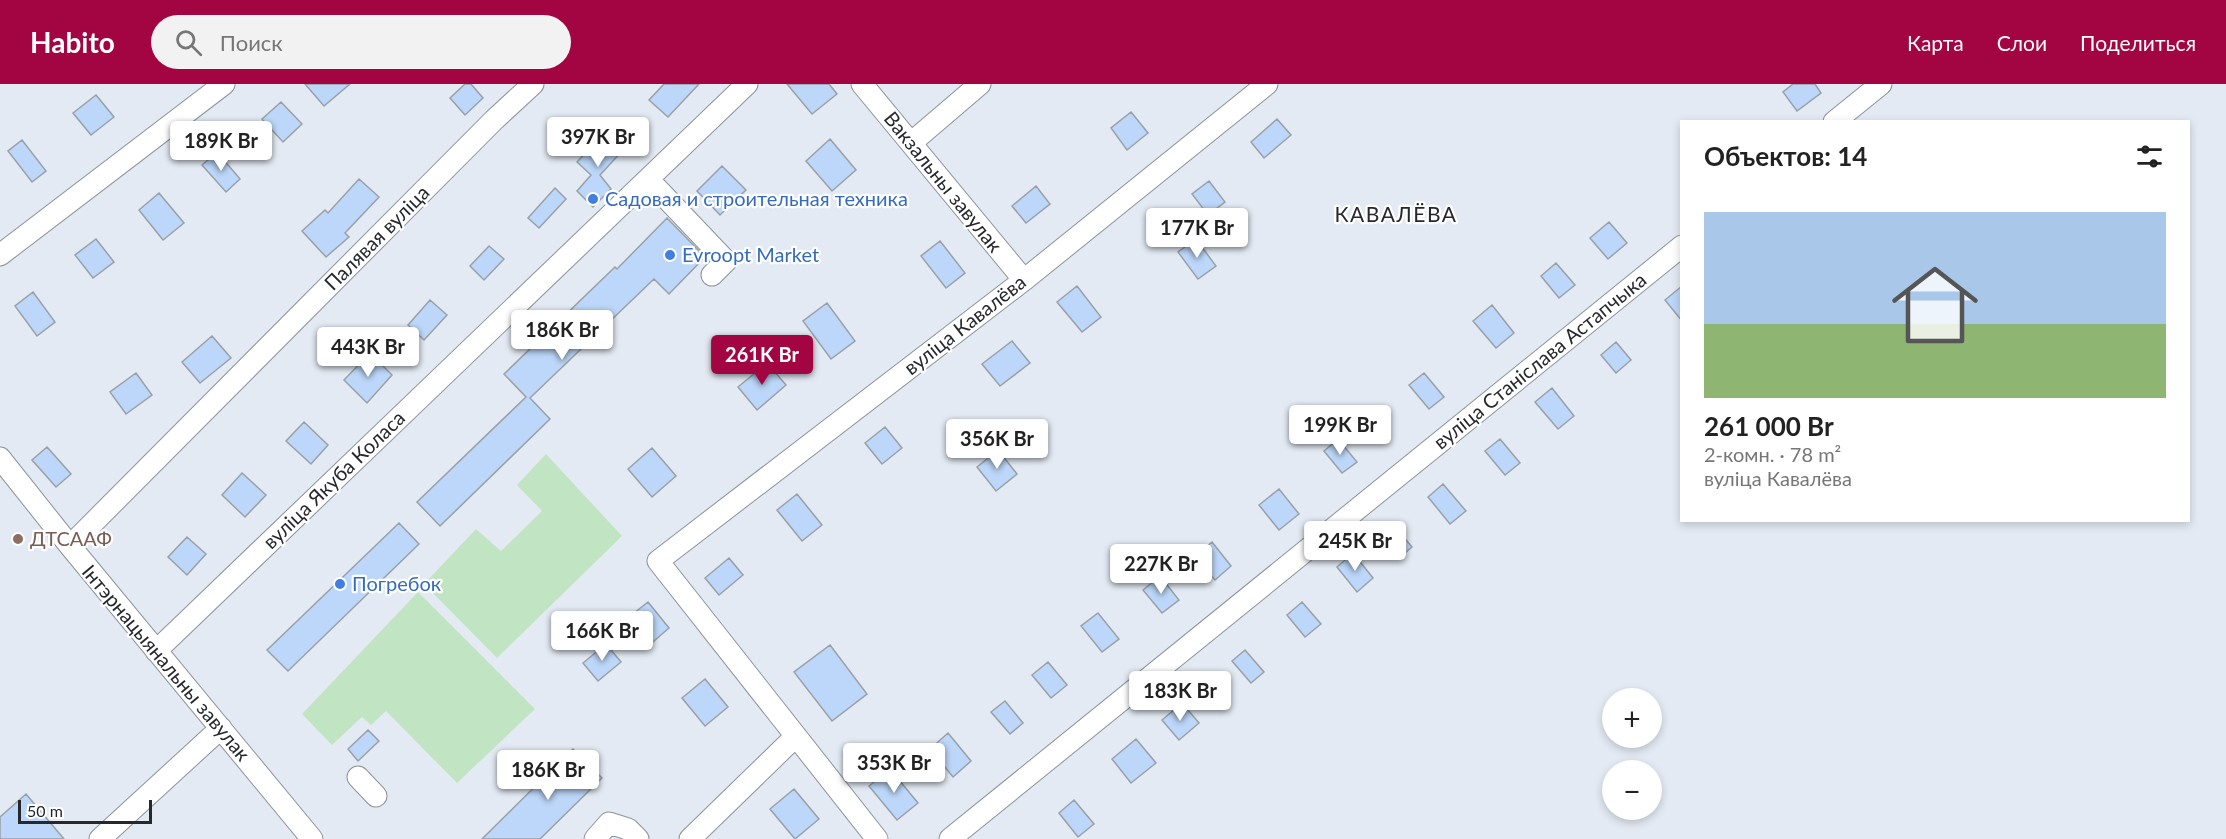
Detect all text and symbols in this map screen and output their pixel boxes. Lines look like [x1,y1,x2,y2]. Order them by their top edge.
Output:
search box [151,15,571,69]
text: Habito [30,25,115,59]
icon: search [172,26,205,59]
text: Поиск [220,29,283,56]
text: Карта [1907,30,1964,55]
text: Слои [1997,30,2047,55]
text: Поделиться [2080,30,2196,55]
street label: Вакзальны завулак [880,106,1008,257]
pin: 397K Br [543,117,653,168]
pin: 189K Br [166,121,276,172]
text: 397K Br [561,124,635,148]
text: 189K Br [184,128,258,152]
text: Объектов: 14 [1704,140,1867,172]
icon: filters [2133,140,2166,173]
street label: Палявая вуліца [319,180,434,295]
place label: Садовая и строительная техника [605,186,908,210]
marker: Садовая и строительная техника [586,192,600,206]
district label: КАВАЛЁВА [1335,201,1458,226]
pin: 177K Br [1142,208,1252,259]
text: 177K Br [1160,215,1234,239]
place label: Evroopt Market [682,242,819,266]
marker: Evroopt Market [663,248,677,262]
icon: home [1881,251,1989,359]
street label: вуліца Станіслава Астапчыка [1428,267,1651,454]
street label: вуліца Кавалёва [899,269,1030,379]
pin: 186K Br [507,310,617,361]
text: 186K Br [525,317,599,341]
pin: 443K Br [313,327,423,378]
text: 443K Br [331,334,405,358]
pin: 261K Br [707,335,817,386]
text: 261K Br [725,342,799,366]
street label: вуліца Якуба Коласа [257,405,409,553]
pin: 199K Br [1285,405,1395,456]
text: 261 000 Br [1704,410,1834,442]
text: 199K Br [1303,412,1377,436]
pin: 356K Br [942,419,1052,470]
text: 356K Br [960,426,1034,450]
text: 2-комн. · 78 m² [1704,442,1841,466]
text: вуліца Кавалёва [1704,466,1852,490]
pin: 245K Br [1300,521,1410,572]
place label: ДТСААФ [30,526,112,550]
text: 245K Br [1318,528,1392,552]
marker: ДТСААФ [11,532,25,546]
pin: 227K Br [1106,544,1216,595]
text: 227K Br [1124,551,1198,575]
street label: Інтэрнацыянальны завулак [78,559,256,766]
place label: Погребок [352,571,442,595]
marker: Погребок [333,577,347,591]
pin: 166K Br [547,611,657,662]
text: 166K Br [565,618,639,642]
pin: 183K Br [1125,671,1235,722]
text: 183K Br [1143,678,1217,702]
map controls [1602,688,1662,820]
button: + [1602,688,1662,748]
pin: 353K Br [839,743,949,794]
pin: 186K Br [493,750,603,801]
text: 353K Br [857,750,931,774]
text: 186K Br [511,757,585,781]
button: − [1602,760,1662,820]
scale bar [18,797,152,824]
text: 50 m [27,801,63,820]

